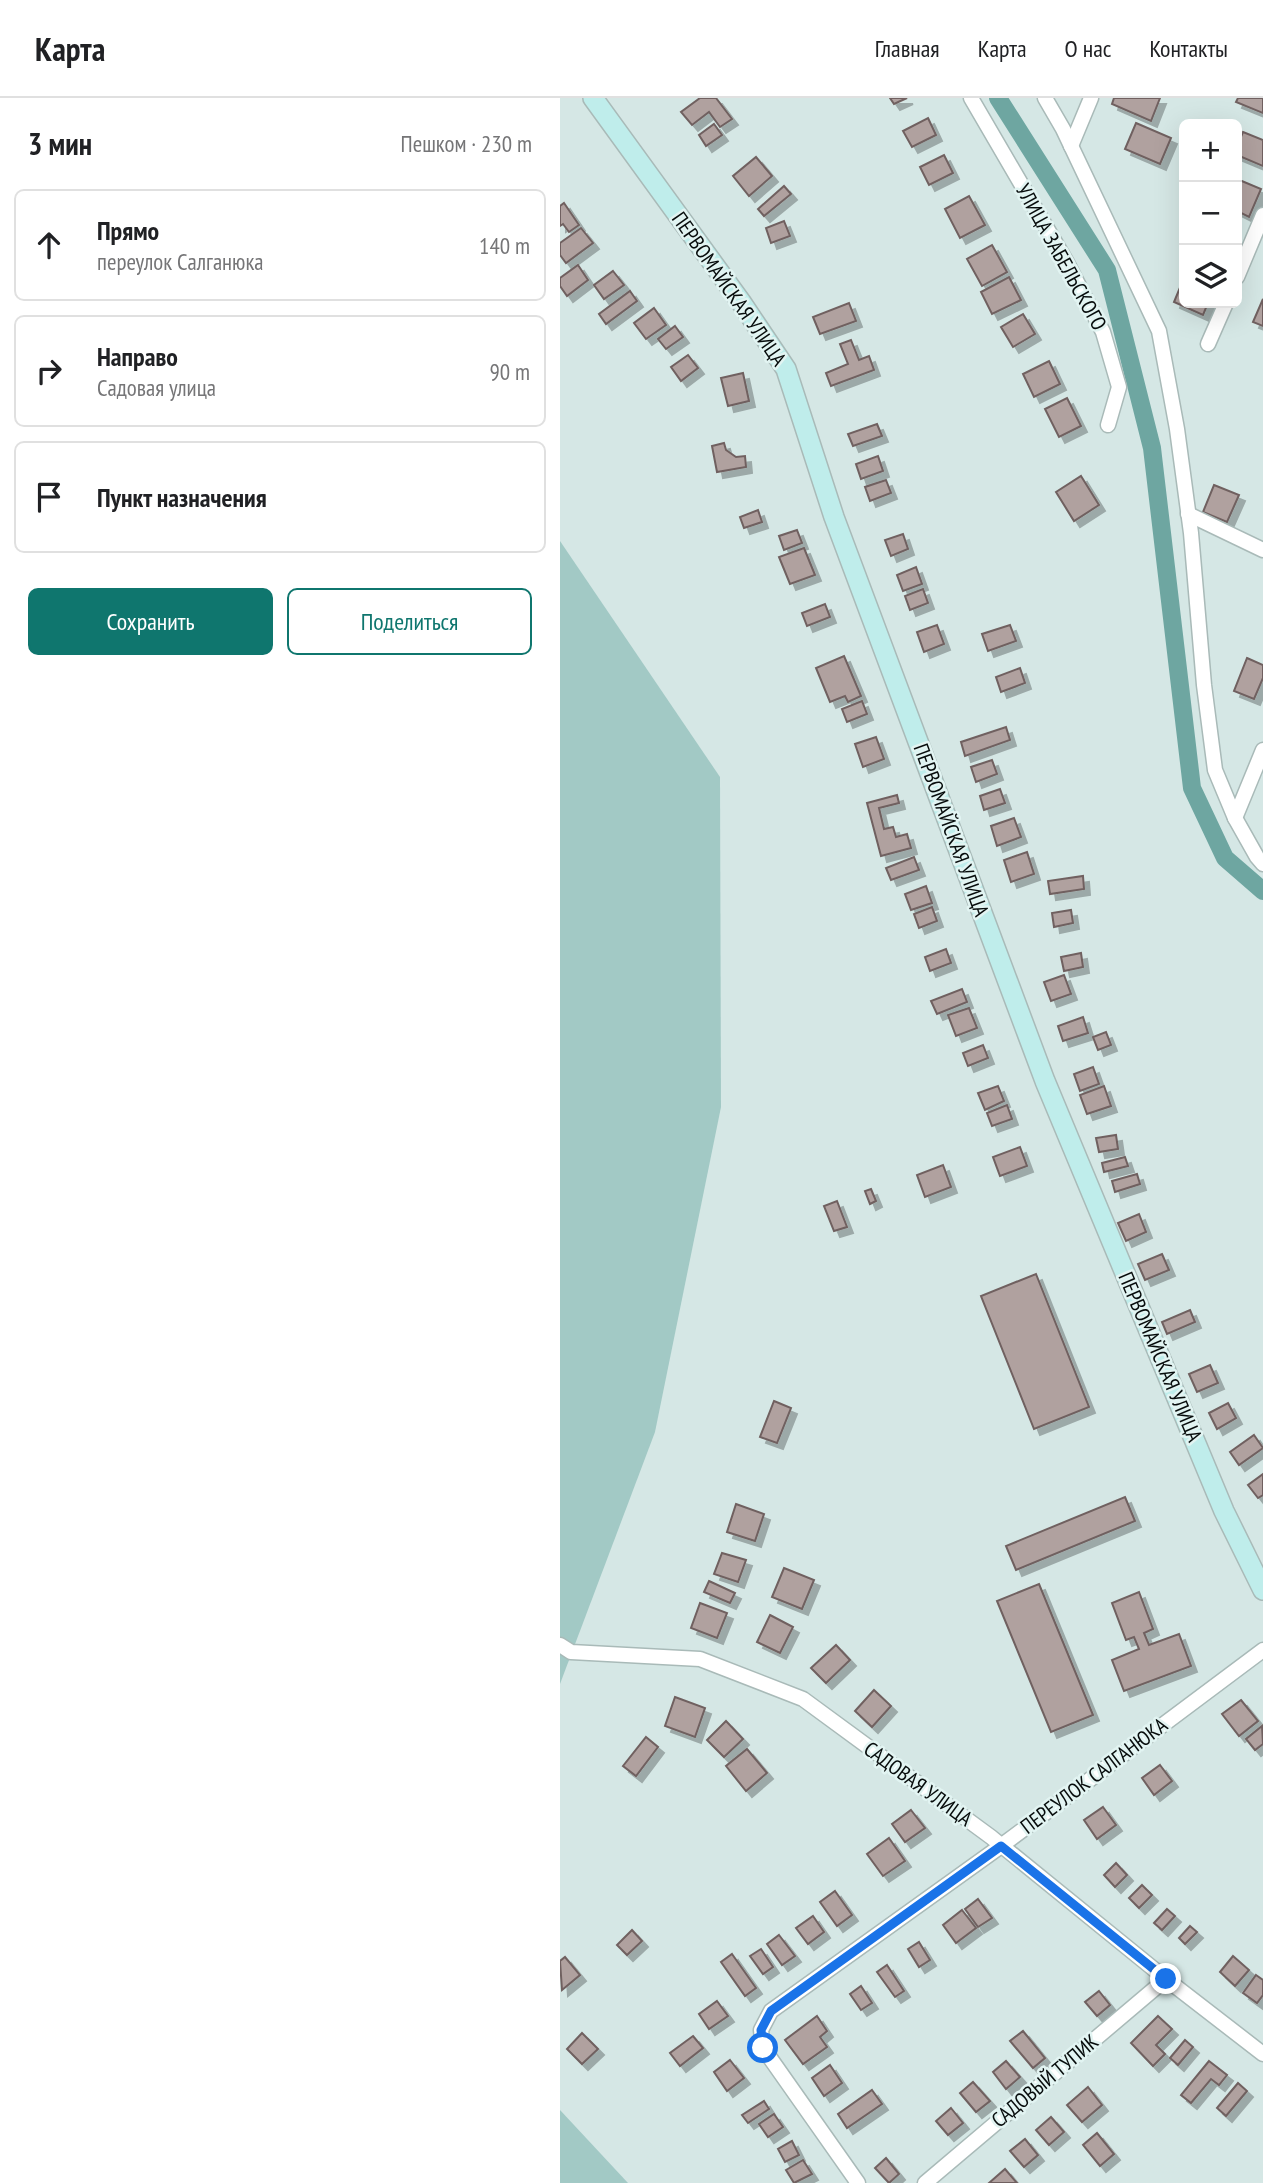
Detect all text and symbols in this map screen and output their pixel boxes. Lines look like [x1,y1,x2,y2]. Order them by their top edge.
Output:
text: Карта [35,27,105,70]
text: Главная [875,33,940,64]
text: Карта [978,33,1027,64]
text: О нас [1065,33,1111,64]
text: Контакты [1149,33,1228,64]
map controls [1179,119,1242,308]
button: + [1179,119,1242,182]
text: 3 мин [28,124,92,163]
text: Пешком · 230 m [401,129,532,158]
street label: УЛИЦА ЗАБЕЛЬСКОГО [1010,179,1113,335]
button: − [1179,182,1242,245]
street label: ПЕРВОМАЙСКАЯ УЛИЦА [666,206,793,371]
text: Прямо [97,214,159,247]
icon: ahead [30,226,68,264]
text: 140 m [479,231,530,260]
button: layers [1179,245,1242,308]
text: переулок Салганюка [97,247,264,276]
text: Направо [97,340,178,373]
icon: right [30,352,68,390]
text: 90 m [489,357,530,386]
text: Садовая улица [97,373,216,402]
icon: arrive [30,478,68,516]
text: Пункт назначения [97,481,267,514]
button: Сохранить [28,588,273,655]
button: Поделиться [287,588,532,655]
street label: ПЕРВОМАЙСКАЯ УЛИЦА [908,740,995,920]
street label: ПЕРВОМАЙСКАЯ УЛИЦА [1112,1268,1208,1446]
street label: ПЕРЕУЛОК САЛГАНЮКА [1015,1712,1173,1840]
street label: САДОВАЯ УЛИЦА [859,1735,978,1832]
route end [1150,1963,1181,1994]
street label: САДОВЫЙ ТУПИК [986,2028,1104,2133]
route start [747,2032,778,2063]

